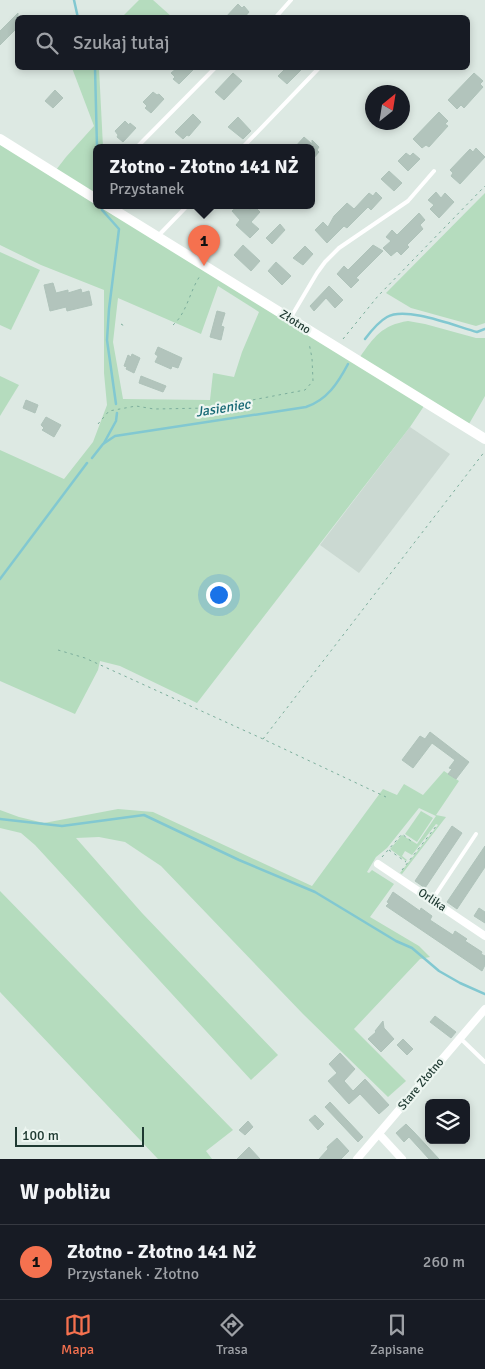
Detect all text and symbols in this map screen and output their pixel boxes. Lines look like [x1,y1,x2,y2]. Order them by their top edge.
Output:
search box [15,15,470,70]
icon: search [33,29,61,57]
text: Szukaj tutaj [73,31,170,55]
north arrow [365,85,410,130]
popup [93,144,315,209]
text: Złotno - Złotno 141 NŻ [109,155,299,179]
text: Przystanek [109,179,184,199]
pin: 1 [188,225,220,266]
street label: Złotno [277,307,313,337]
water label: Jasieniec [195,395,253,421]
your location [206,582,232,608]
street label: Orlika [415,885,449,915]
street label: Stare Złotno [395,1055,447,1113]
map controls [425,1099,470,1144]
button: layers [425,1099,470,1144]
scale bar [15,1124,144,1147]
text: 100 m [22,1127,59,1144]
text: W pobliżu [20,1179,111,1205]
text: Złotno - Złotno 141 NŻ [67,1240,256,1264]
text: 1 [32,1252,40,1272]
text: 260 m [423,1252,465,1272]
text: Przystanek · Złotno [67,1264,199,1284]
tab: Mapa [61,1311,94,1358]
tab: Trasa [216,1311,248,1358]
tab: Zapisane [370,1311,424,1358]

